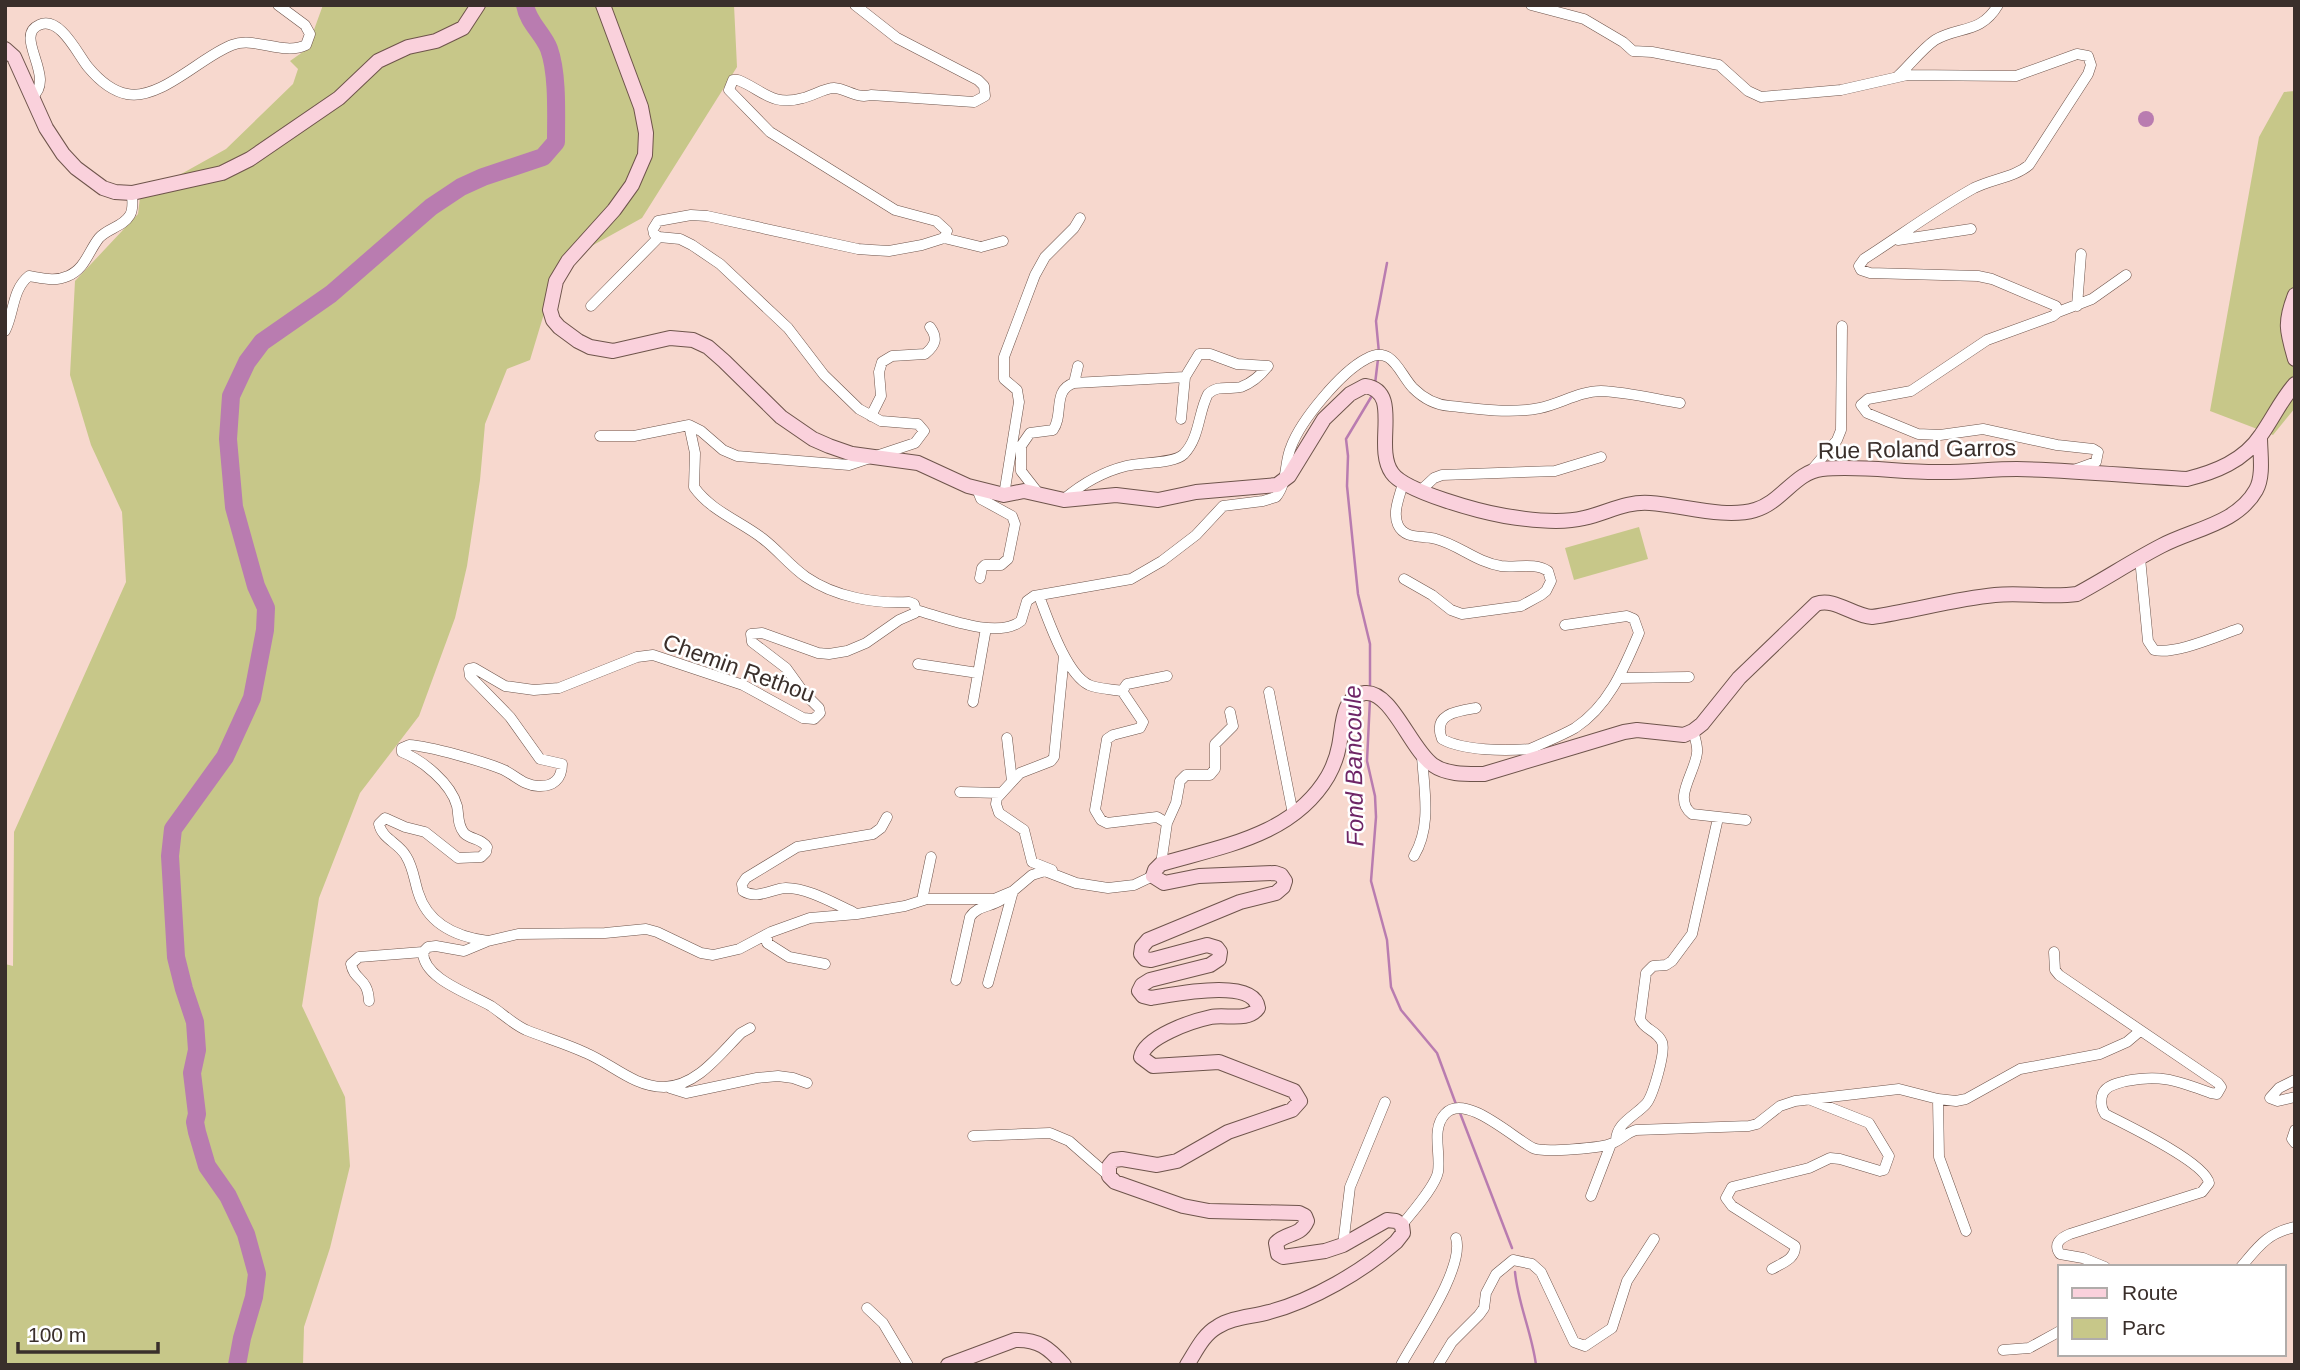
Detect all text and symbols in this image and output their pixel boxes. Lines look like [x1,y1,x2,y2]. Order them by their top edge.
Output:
street label: Rue Roland Garros [1818,434,2016,464]
street label: Chemin Rethou [659,628,819,708]
water label: Fond Bancoule [1339,685,1368,847]
legend [2058,1265,2286,1356]
text: Route [2122,1281,2178,1304]
scale bar [18,1310,158,1354]
text: Parc [2122,1316,2165,1339]
text: 100 m [28,1323,86,1346]

